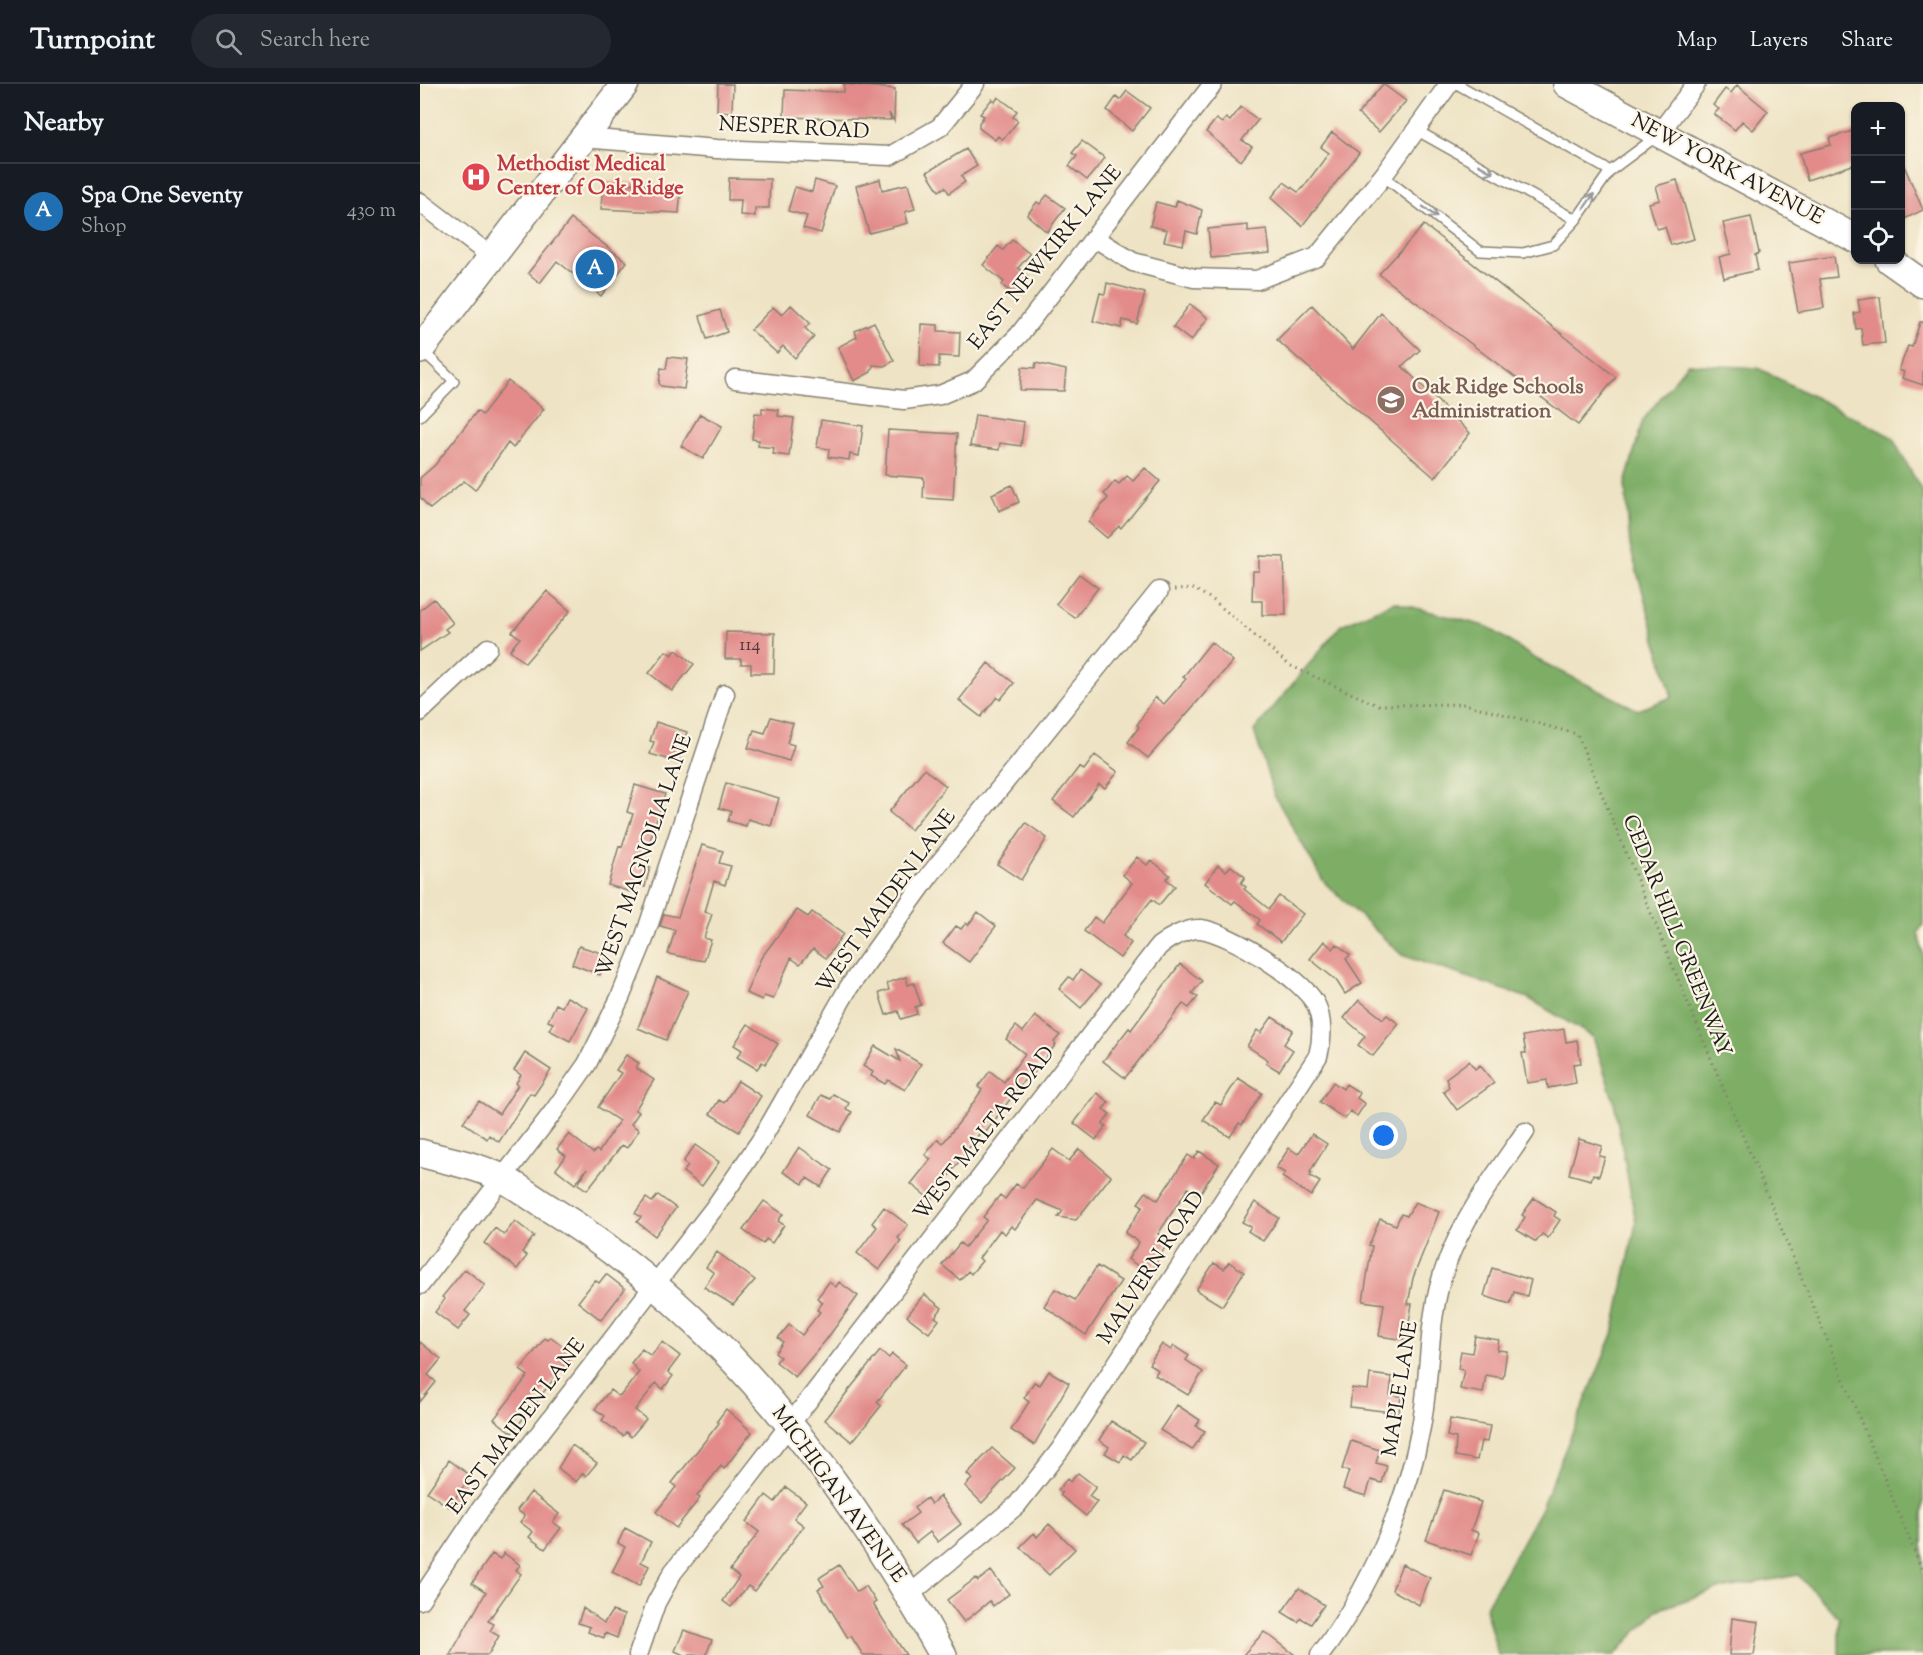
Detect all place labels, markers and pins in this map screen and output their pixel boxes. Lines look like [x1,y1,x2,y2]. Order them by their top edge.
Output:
place label: Methodist Medical Center of Oak Ridge [497,150,684,204]
hospital icon: Methodist Medical Center of Oak Ridge [460,161,492,193]
pin: A [576,246,615,291]
place label: Oak Ridge Schools Administration [1412,373,1584,427]
school or university icon: Oak Ridge Schools Administration [1375,384,1407,416]

